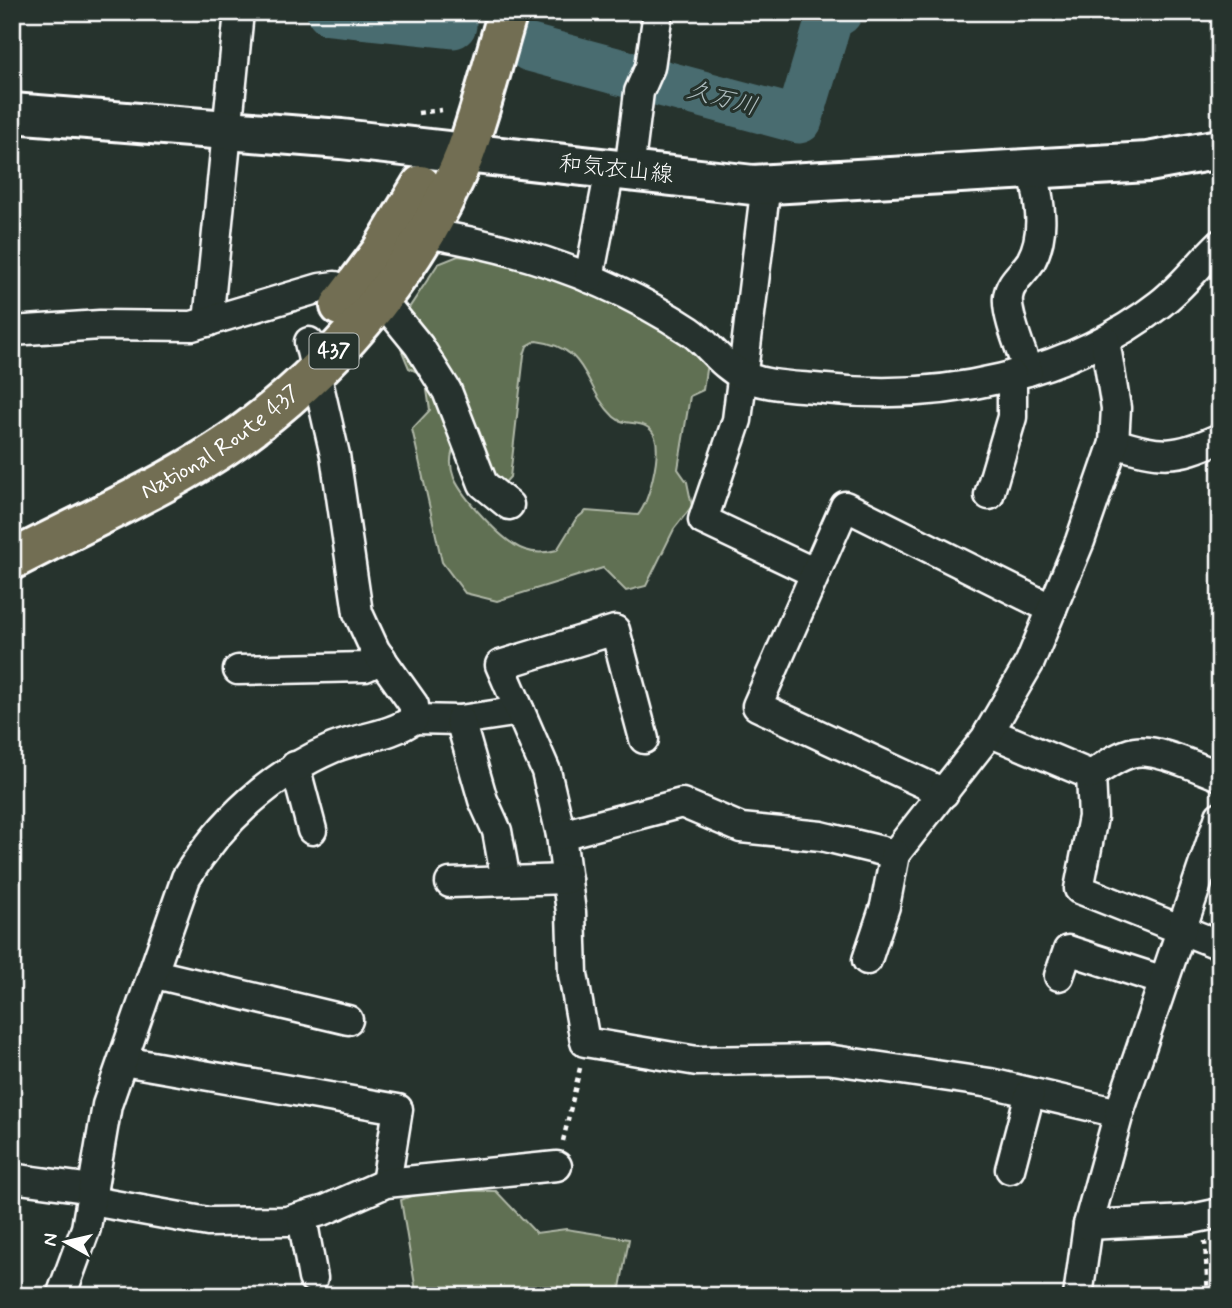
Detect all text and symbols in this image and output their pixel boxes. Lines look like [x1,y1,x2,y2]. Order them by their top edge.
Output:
water label: 久万川 [683,75,761,123]
street label: 和気衣山線 [557,149,675,191]
road number: 437 [310,334,358,368]
street label: National Route 437 [136,378,307,507]
north arrow [32,1206,102,1276]
text: N [37,1232,64,1248]

